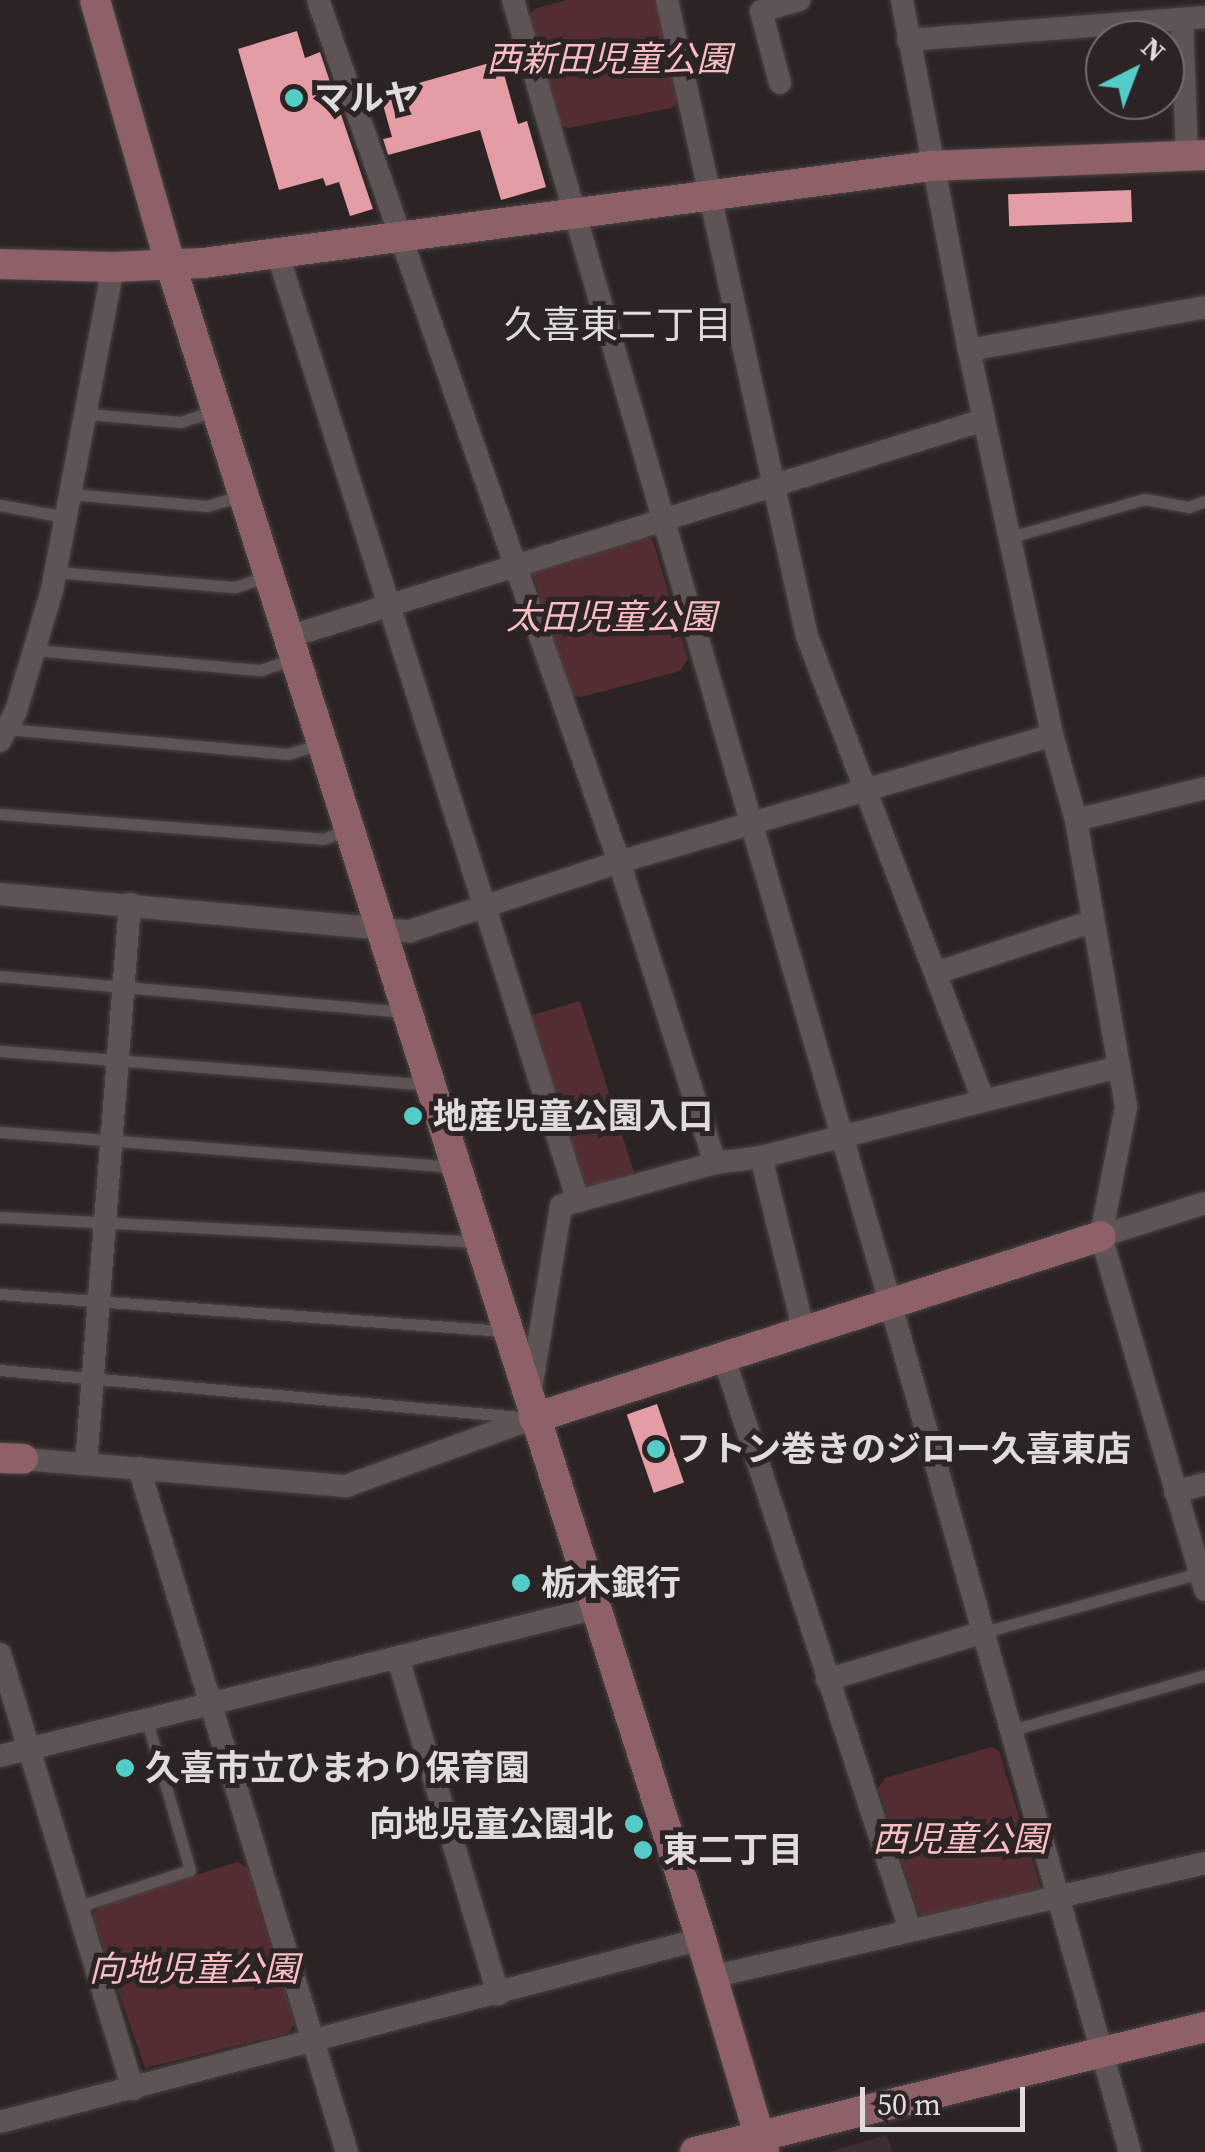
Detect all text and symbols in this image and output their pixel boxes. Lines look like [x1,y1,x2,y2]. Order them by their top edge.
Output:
north arrow [1085,20,1185,120]
text: N [1133,28,1174,70]
park label: 西新田児童公園 [487,38,731,80]
place label: マルヤ [314,77,419,119]
marker: マルヤ [283,87,305,109]
district label: 久喜東二丁目 [504,303,732,349]
park label: 太田児童公園 [506,596,716,638]
place label: 地産児童公園入口 [433,1095,713,1137]
marker: 地産児童公園入口 [402,1105,424,1127]
place label: フトン巻きのジロー久喜東店 [676,1428,1131,1470]
marker: フトン巻きのジロー久喜東店 [645,1438,667,1460]
place label: 栃木銀行 [541,1562,681,1604]
marker: 栃木銀行 [510,1572,532,1594]
place label: 久喜市立ひまわり保育園 [145,1747,530,1789]
marker: 久喜市立ひまわり保育園 [114,1757,136,1779]
place label: 向地児童公園北 [369,1803,614,1845]
marker: 向地児童公園北 [623,1813,645,1835]
park label: 西児童公園 [873,1818,1047,1860]
place label: 東二丁目 [663,1829,803,1871]
marker: 東二丁目 [632,1839,654,1861]
park label: 向地児童公園 [89,1948,299,1990]
scale bar [865,2067,1030,2129]
text: 50 m [877,2084,941,2125]

